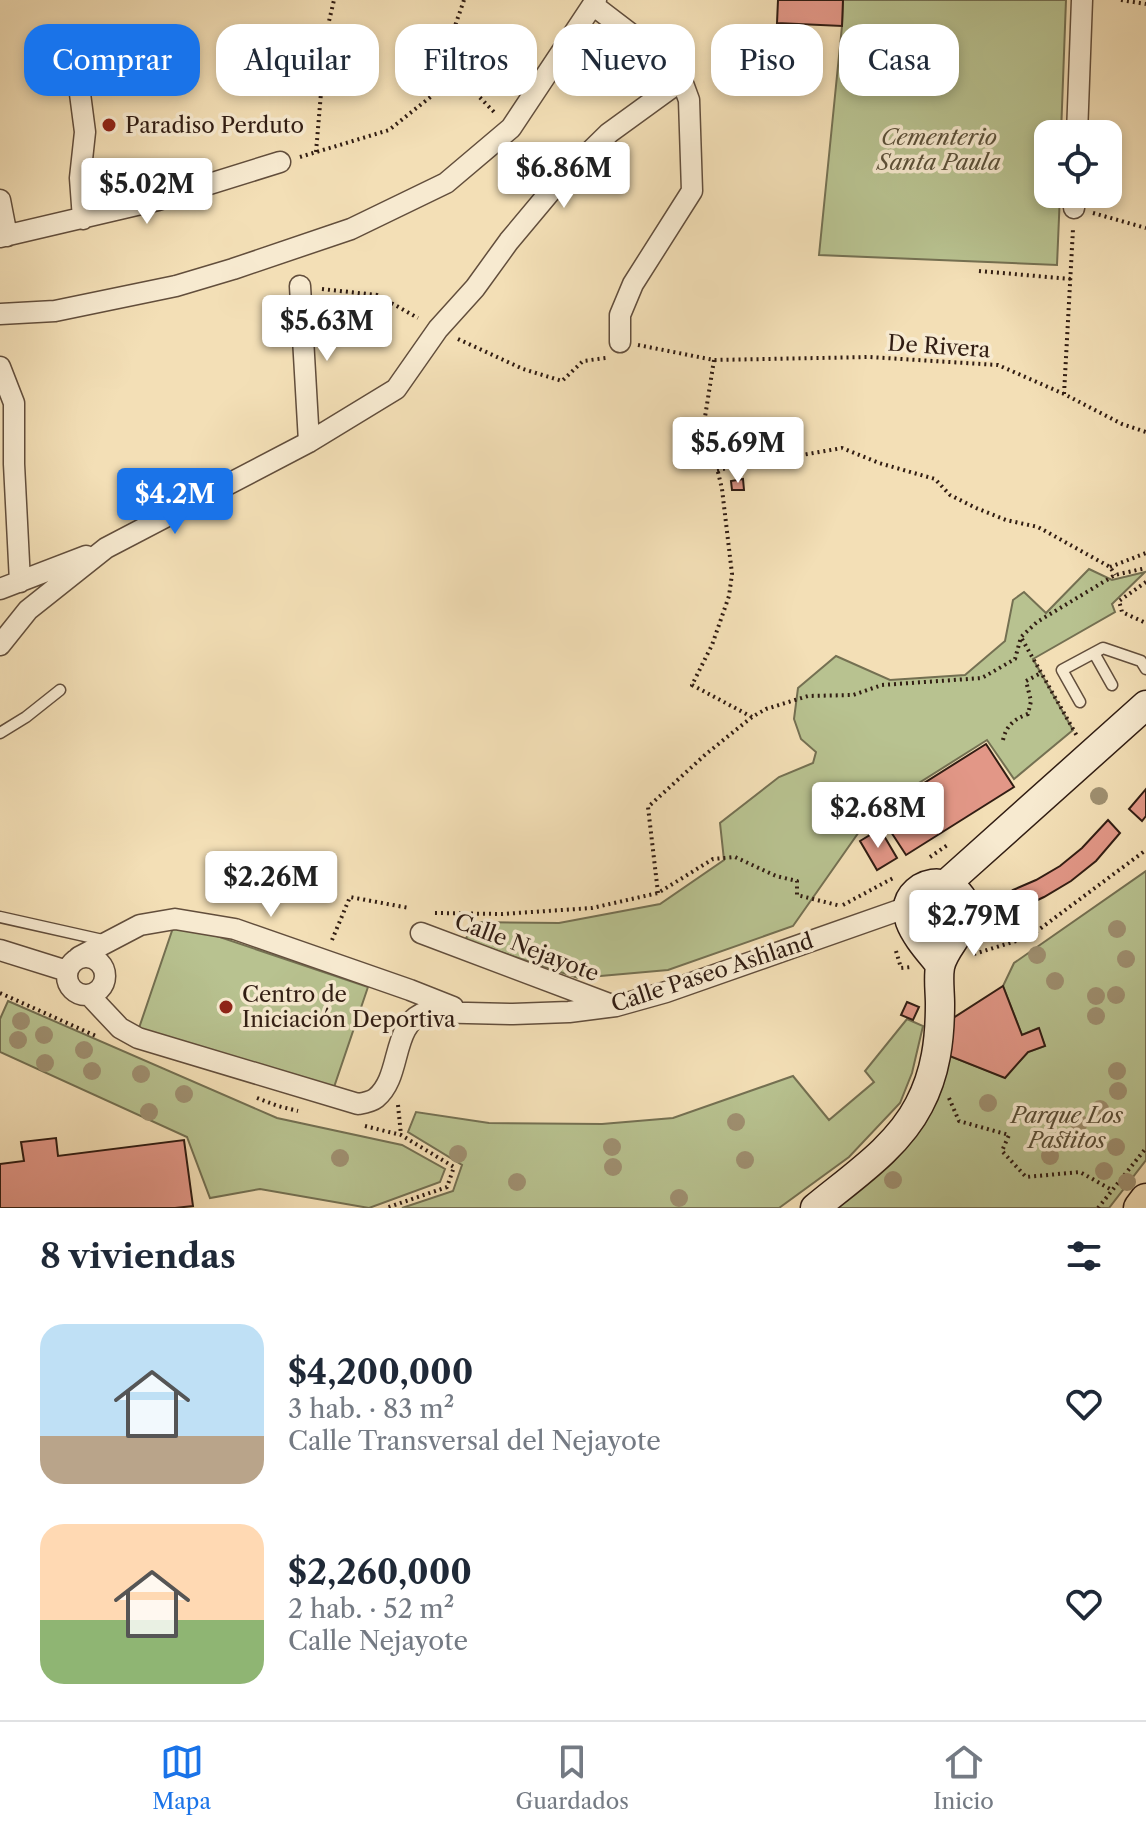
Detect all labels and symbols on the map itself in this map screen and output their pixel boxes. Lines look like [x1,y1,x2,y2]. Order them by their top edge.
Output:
place label: Paradiso Perduto [125,112,304,139]
marker: Paradiso Perduto [100,116,118,134]
park label: Cementerio Santa Paula [875,124,1001,176]
pin: $6.86M [499,142,629,210]
pin: $5.02M [82,158,212,226]
pin: $5.63M [262,295,392,363]
street label: De Rivera [887,329,992,364]
pin: $5.69M [673,417,803,485]
pin: $4.2M [119,468,231,536]
pin: $2.68M [813,782,943,850]
pin: $2.26M [206,851,336,919]
pin: $2.79M [909,890,1039,958]
street label: Calle Nejayote [451,908,603,987]
street label: Calle Paseo Ashland [608,927,817,1018]
place label: Centro de Iniciación Deportiva [242,981,456,1033]
marker: Centro de Iniciación Deportiva [217,998,235,1016]
park label: Parque Los Pastitos [1009,1102,1123,1154]

